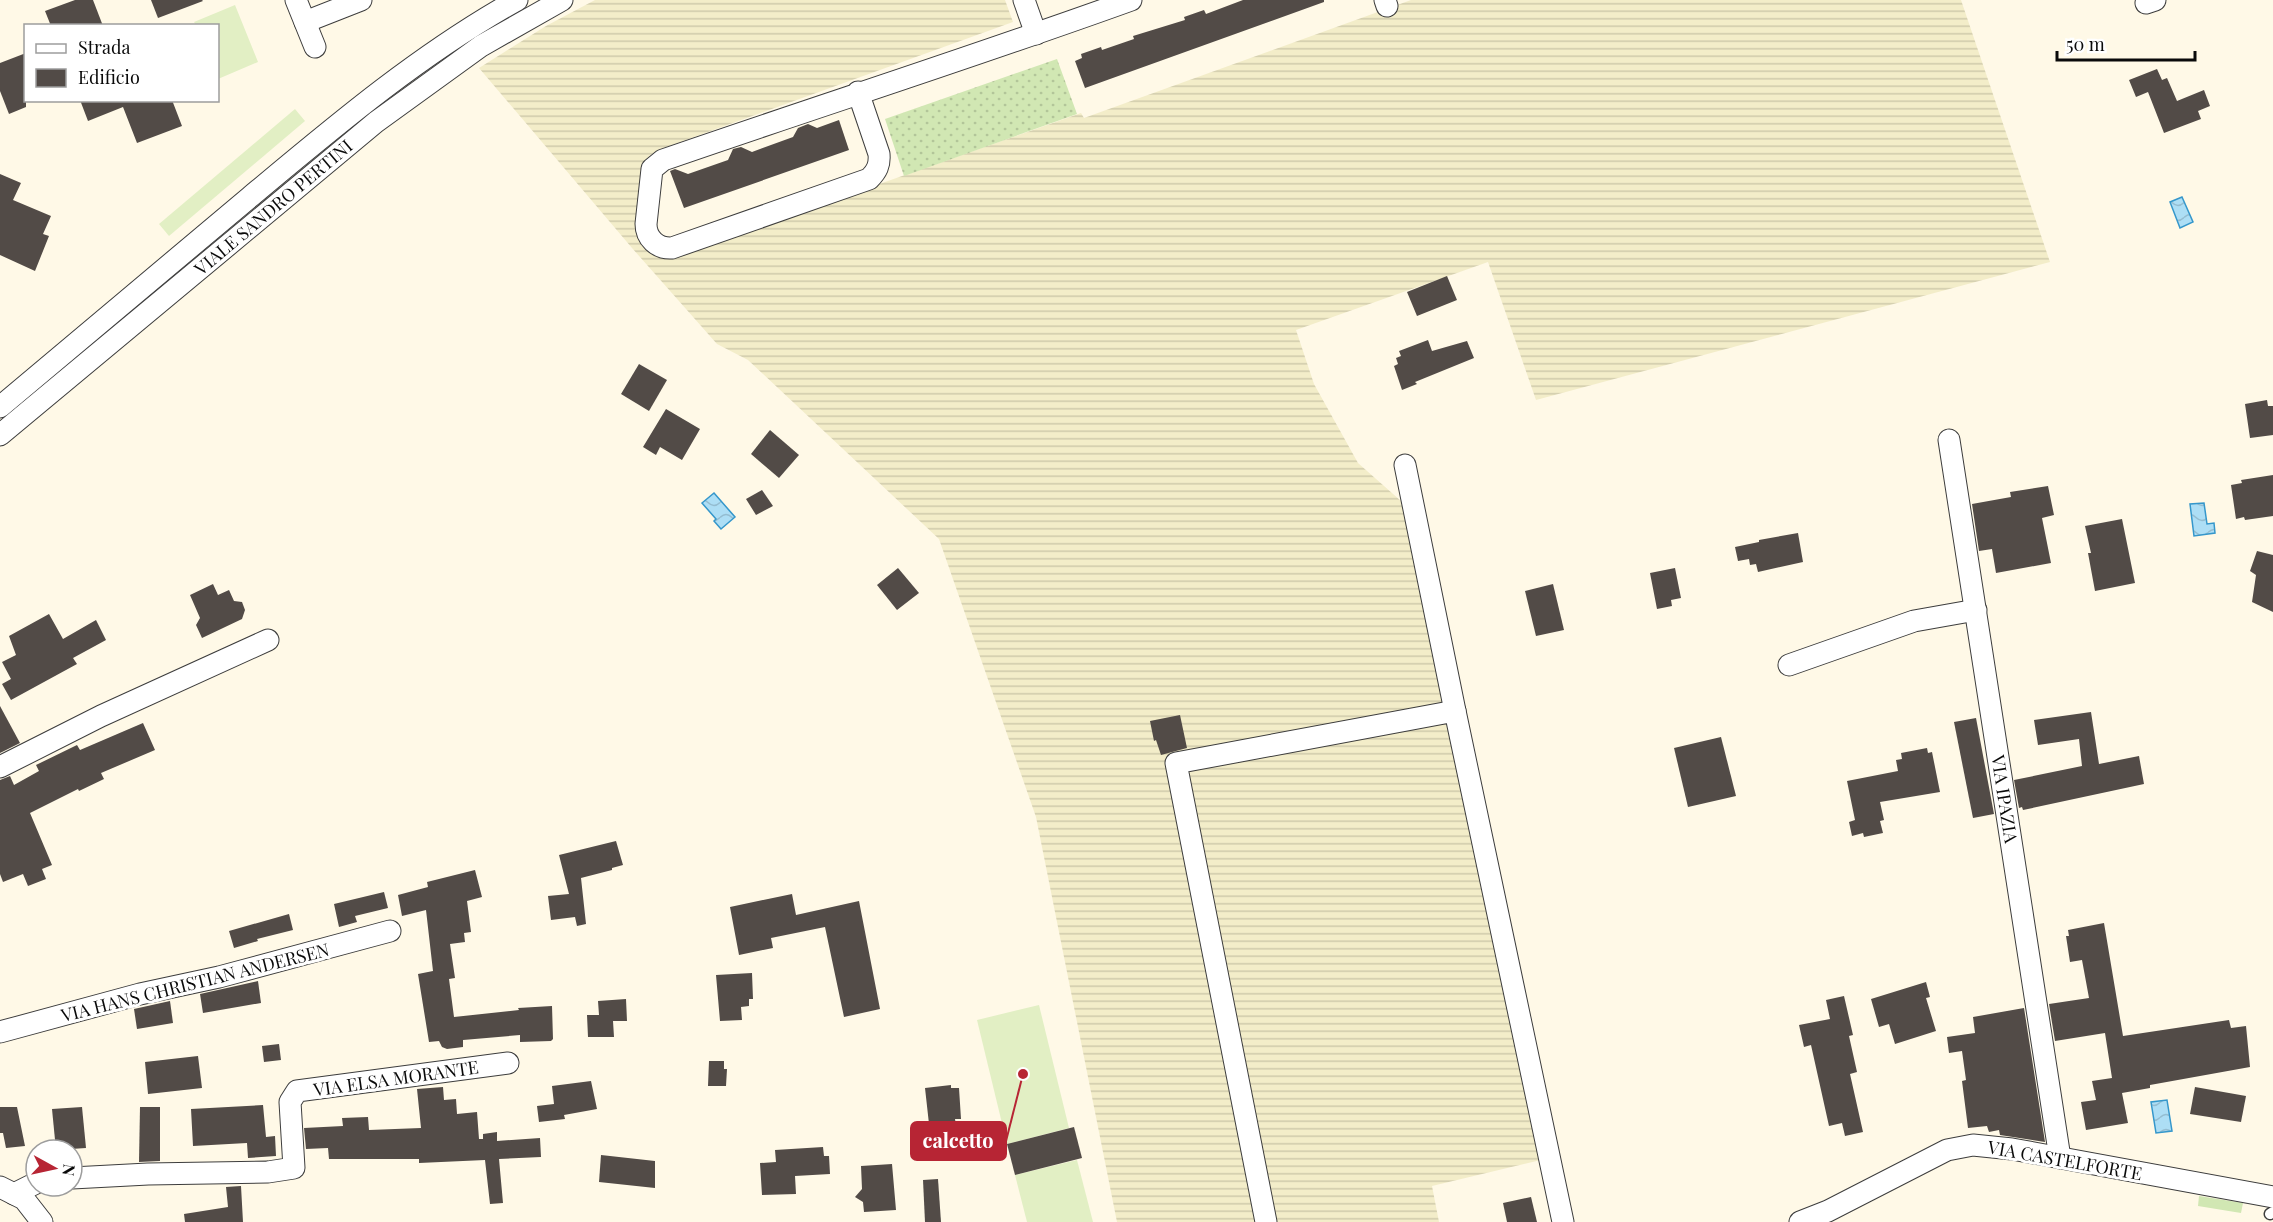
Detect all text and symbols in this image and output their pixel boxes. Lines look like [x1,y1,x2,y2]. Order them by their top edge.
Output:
legend [24,24,219,102]
scale bar [2057,24,2195,62]
text: 50 m [2066,32,2105,56]
text: Strada [78,35,131,59]
text: Edificio [78,65,140,89]
street label: VIALE SANDRO PERTINI [188,134,357,281]
street label: VIA IPAZIA [1986,752,2024,845]
street label: VIA HANS CHRISTIAN ANDERSEN [57,937,332,1027]
street label: VIA ELSA MORANTE [311,1055,480,1102]
callout: calcetto [911,1122,1006,1160]
text: calcetto [922,1126,994,1153]
street label: VIA CASTELFORTE [1985,1134,2144,1185]
north arrow [24,1138,84,1198]
text: N [58,1163,81,1178]

